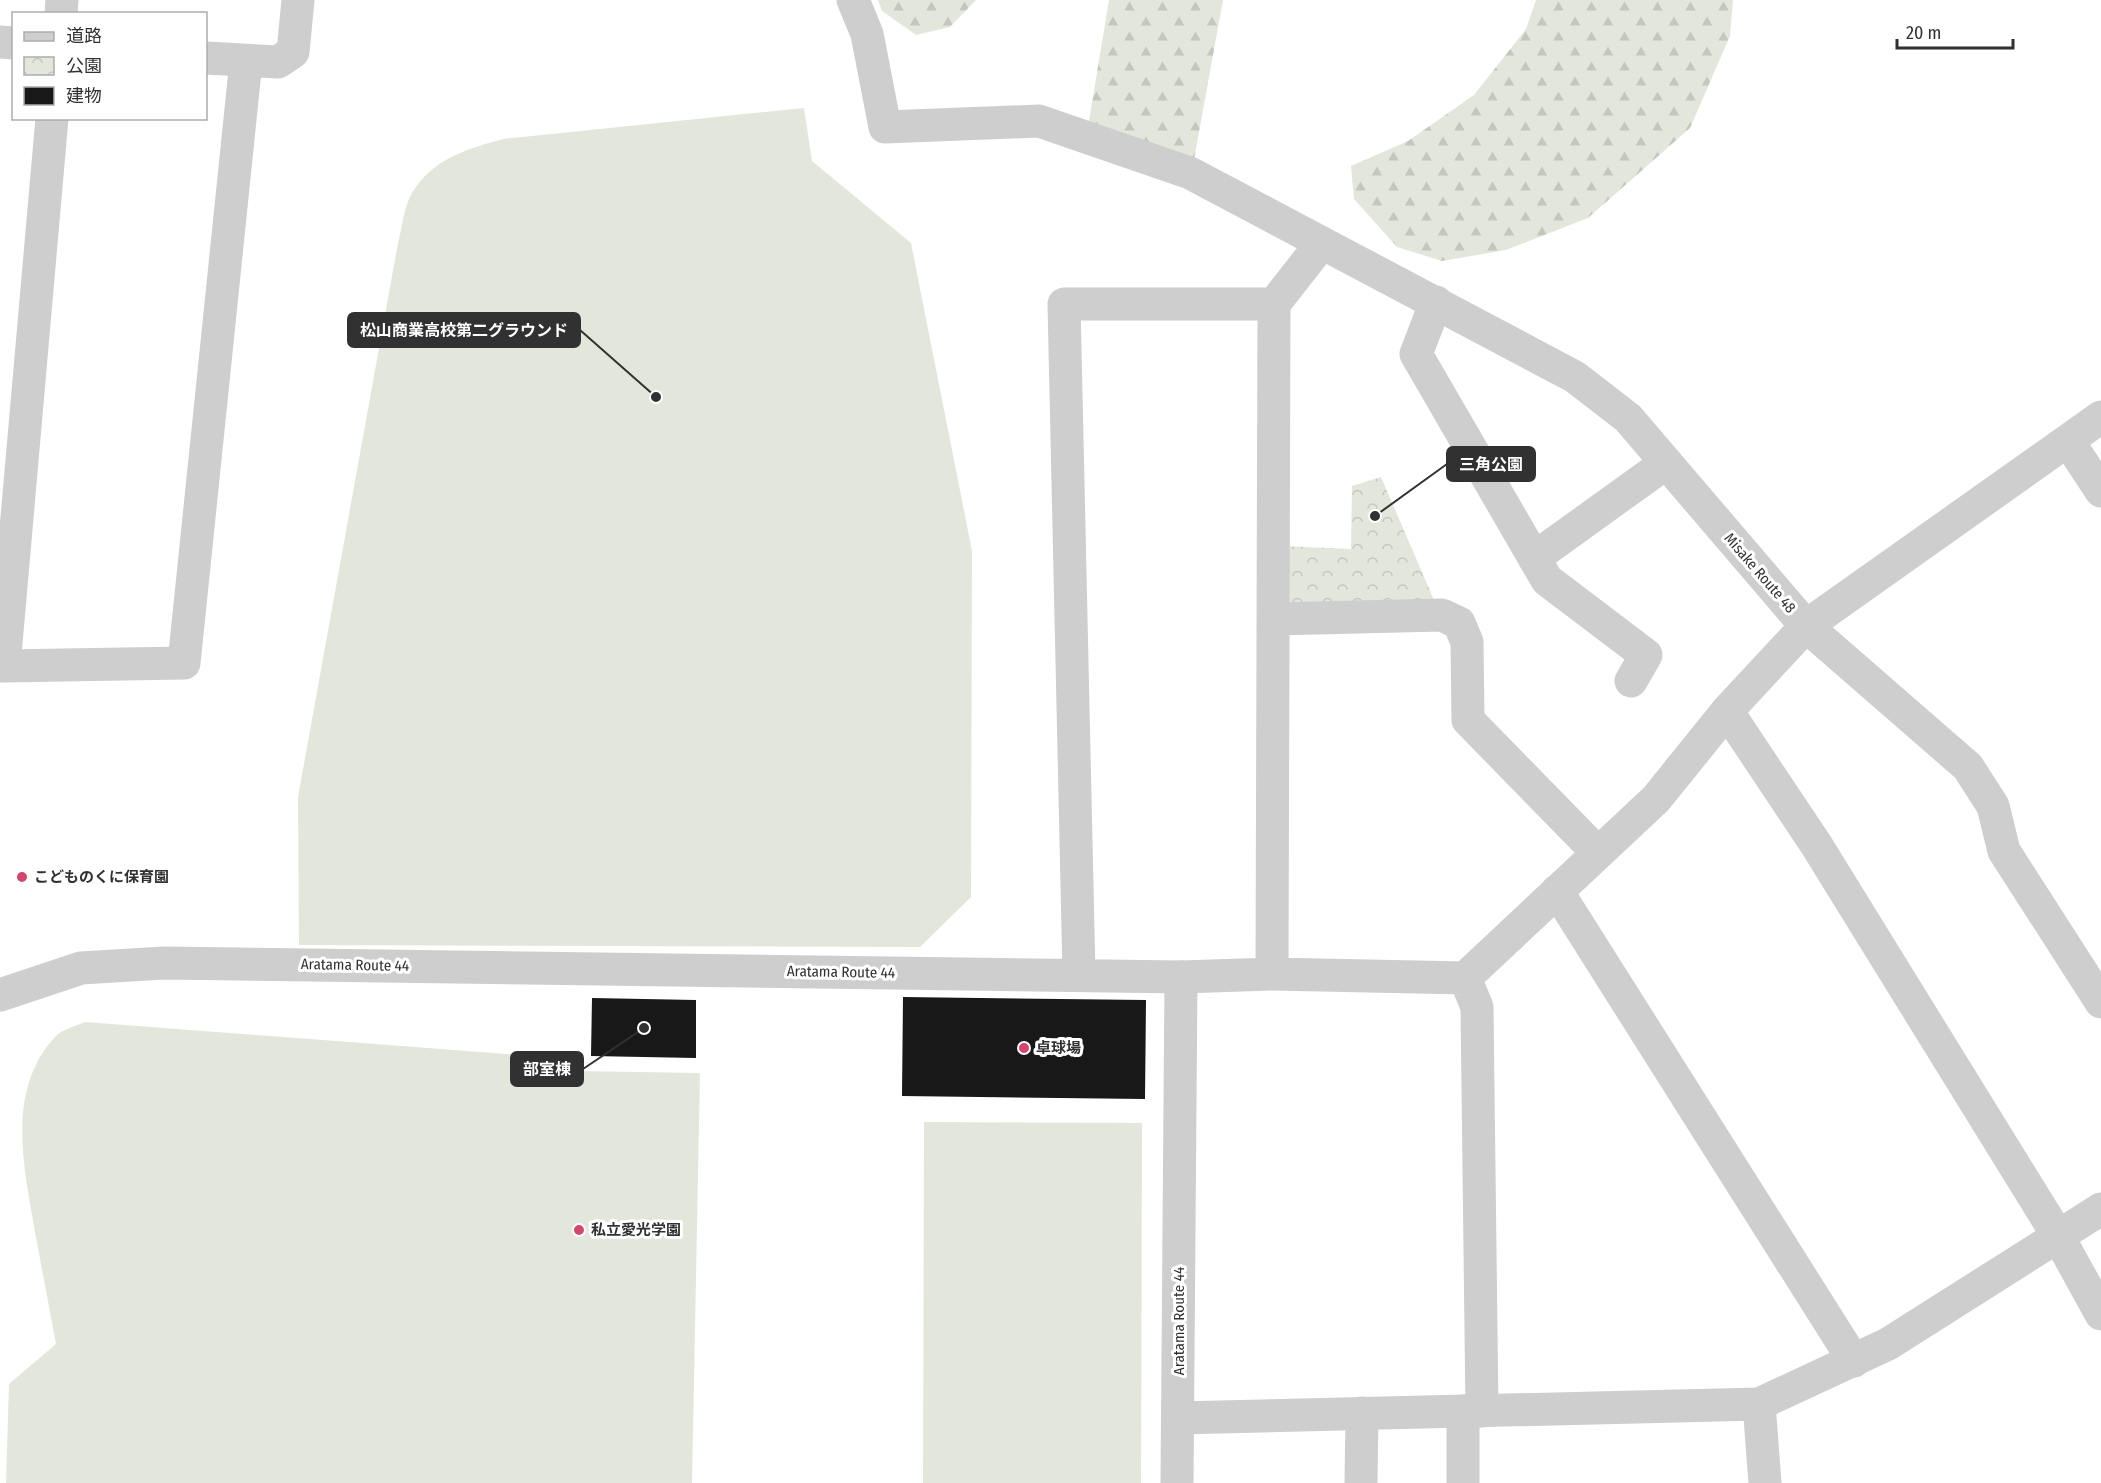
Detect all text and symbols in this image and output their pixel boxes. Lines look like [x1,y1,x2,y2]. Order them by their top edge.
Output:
legend [12,12,207,120]
scale bar [1897,12,2012,50]
text: 20 m [1906,22,1941,44]
text: 道路 [66,25,102,47]
text: 公園 [66,55,102,77]
text: 建物 [66,85,102,107]
callout: 松山商業高校第二グラウンド [348,313,580,347]
text: 松山商業高校第二グラウンド [360,321,568,340]
callout: 三角公園 [1447,447,1535,481]
text: 三角公園 [1459,455,1523,474]
street label: Misake Route 48 [1720,529,1800,617]
place label: こどものくに保育園 [34,868,169,886]
marker: こどものくに保育園 [15,870,29,884]
street label: Aratama Route 44 [301,955,409,975]
street label: Aratama Route 44 [787,962,895,982]
place label: 卓球場 [1036,1039,1081,1057]
marker: 卓球場 [1017,1041,1031,1055]
callout: 部室棟 [511,1052,583,1086]
text: 部室棟 [523,1060,571,1079]
place label: 私立愛光学園 [591,1221,681,1239]
marker: 私立愛光学園 [572,1223,586,1237]
street label: Aratama Route 44 [1170,1267,1188,1375]

